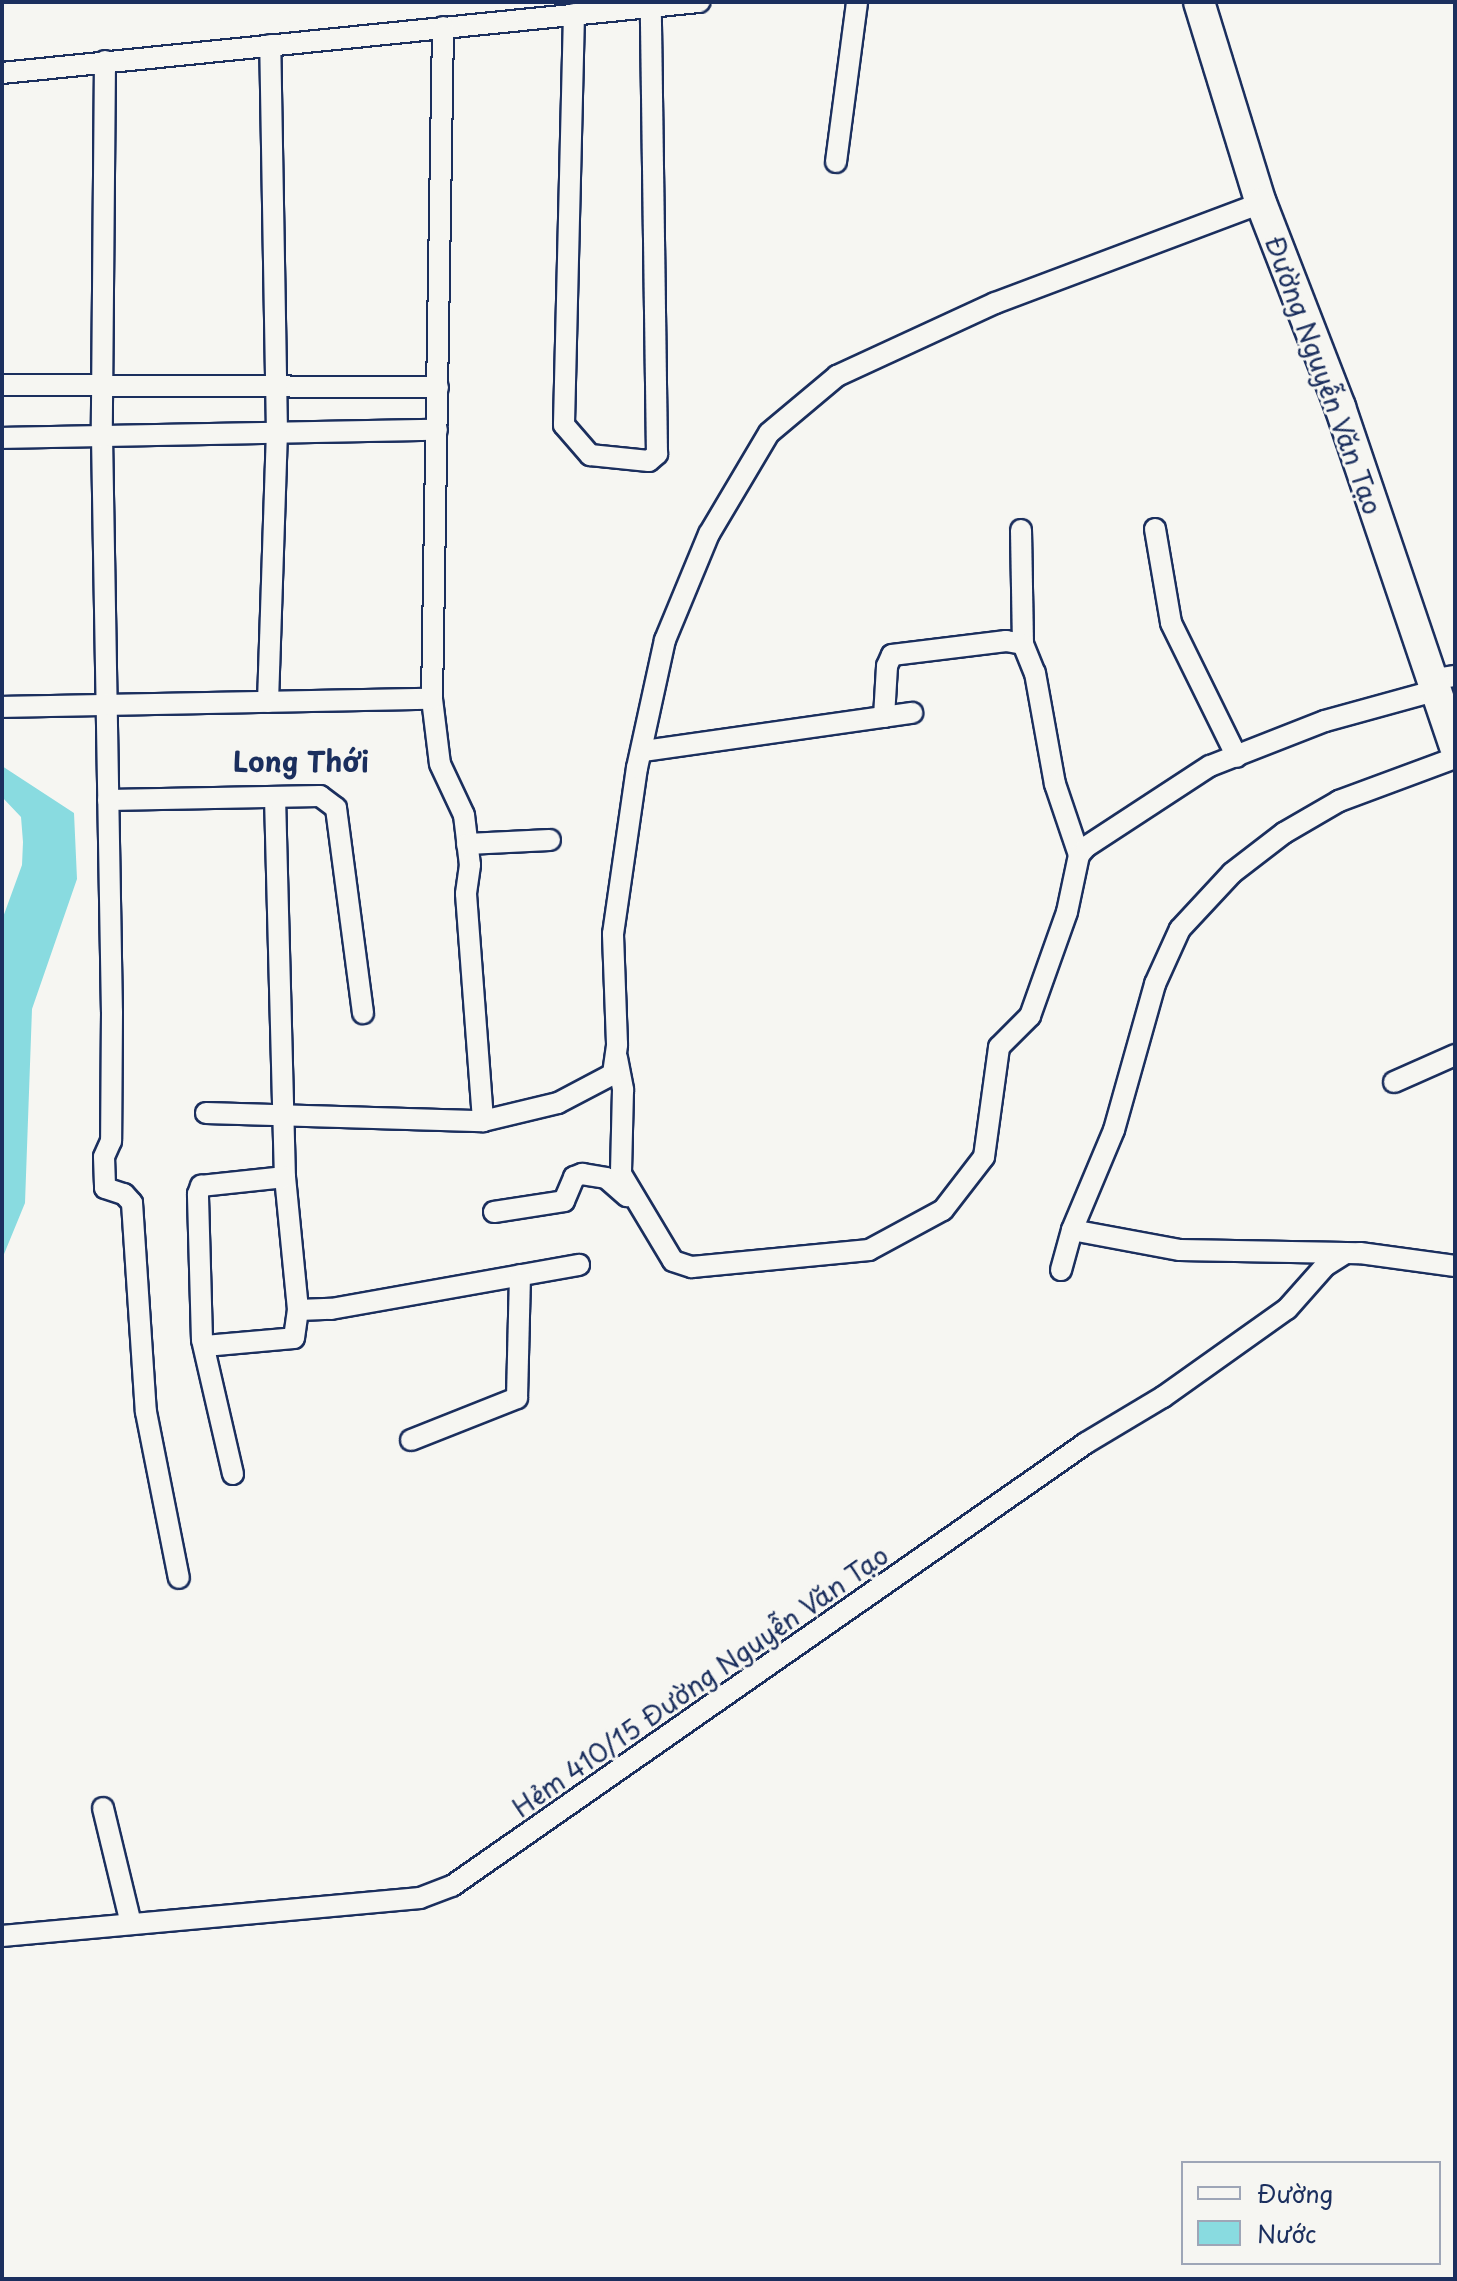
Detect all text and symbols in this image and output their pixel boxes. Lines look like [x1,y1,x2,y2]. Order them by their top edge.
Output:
street label: Đường Nguyễn Văn Tạo [1259,231,1389,519]
district label: Long Thới [233,744,369,778]
street label: Hẻm 410/15 Đường Nguyễn Văn Tạo [505,1538,895,1824]
legend [1181,2161,1441,2265]
text: Đường [1257,2175,1333,2211]
text: Nước [1257,2215,1316,2251]

